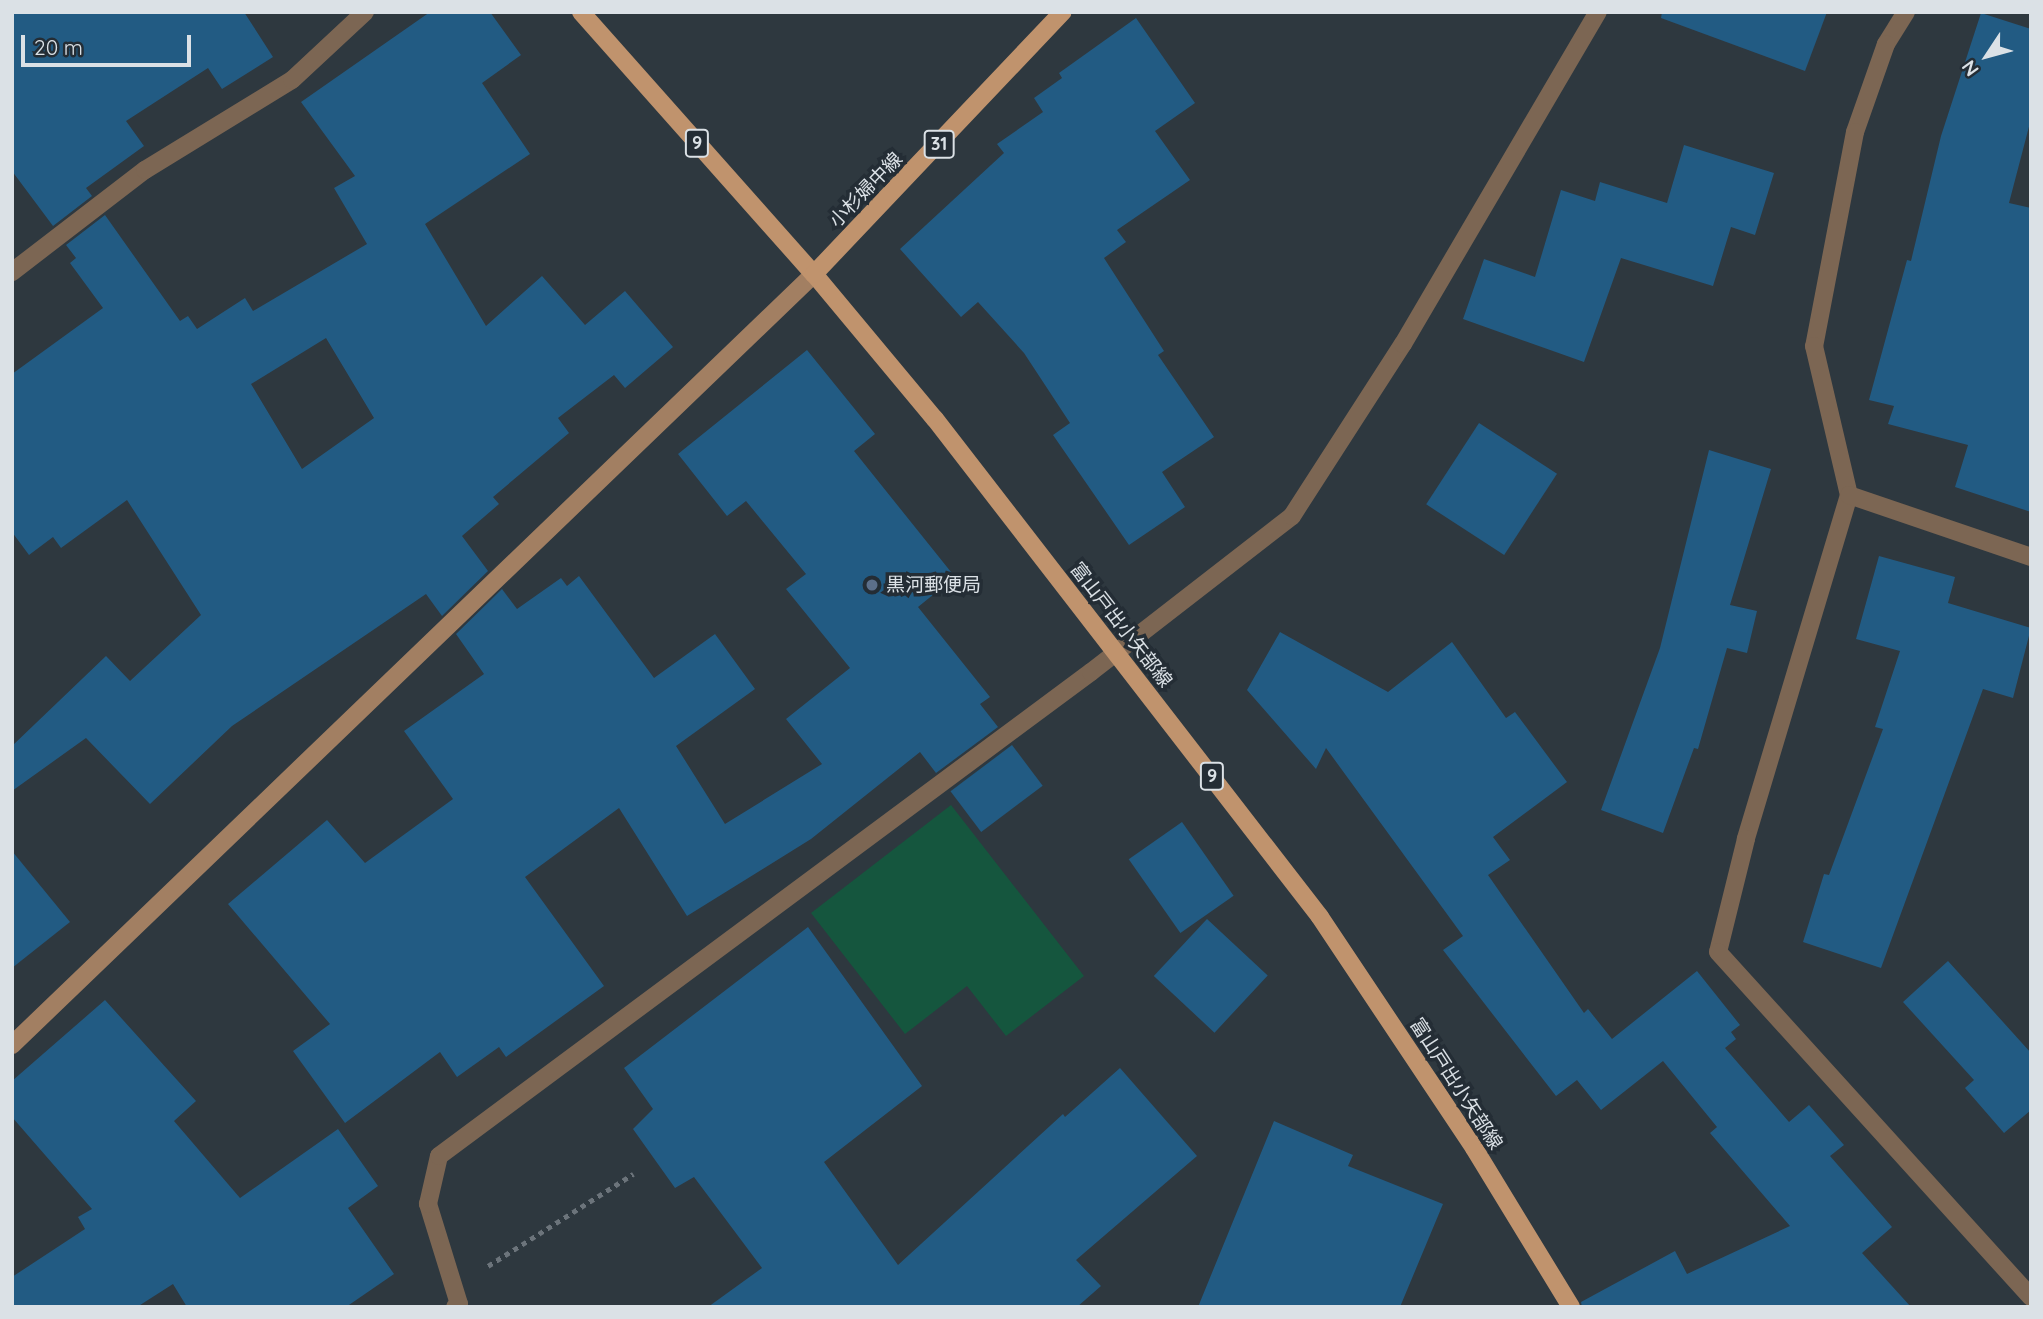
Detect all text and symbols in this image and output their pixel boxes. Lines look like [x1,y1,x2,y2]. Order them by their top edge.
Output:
scale bar [24,21,194,65]
north arrow [1952,21,2022,91]
text: 20 m [34,34,83,60]
text: N [1956,56,1984,81]
road number: 9 [685,128,709,158]
road number: 31 [923,130,955,159]
street label: 小杉婦中線 [825,148,907,232]
street label: 富山戸出小矢部線 [1065,558,1177,692]
place label: 黒河郵便局 [886,574,981,596]
marker: 黒河郵便局 [864,577,880,593]
road number: 9 [1200,762,1224,790]
street label: 富山戸出小矢部線 [1405,1014,1507,1154]

